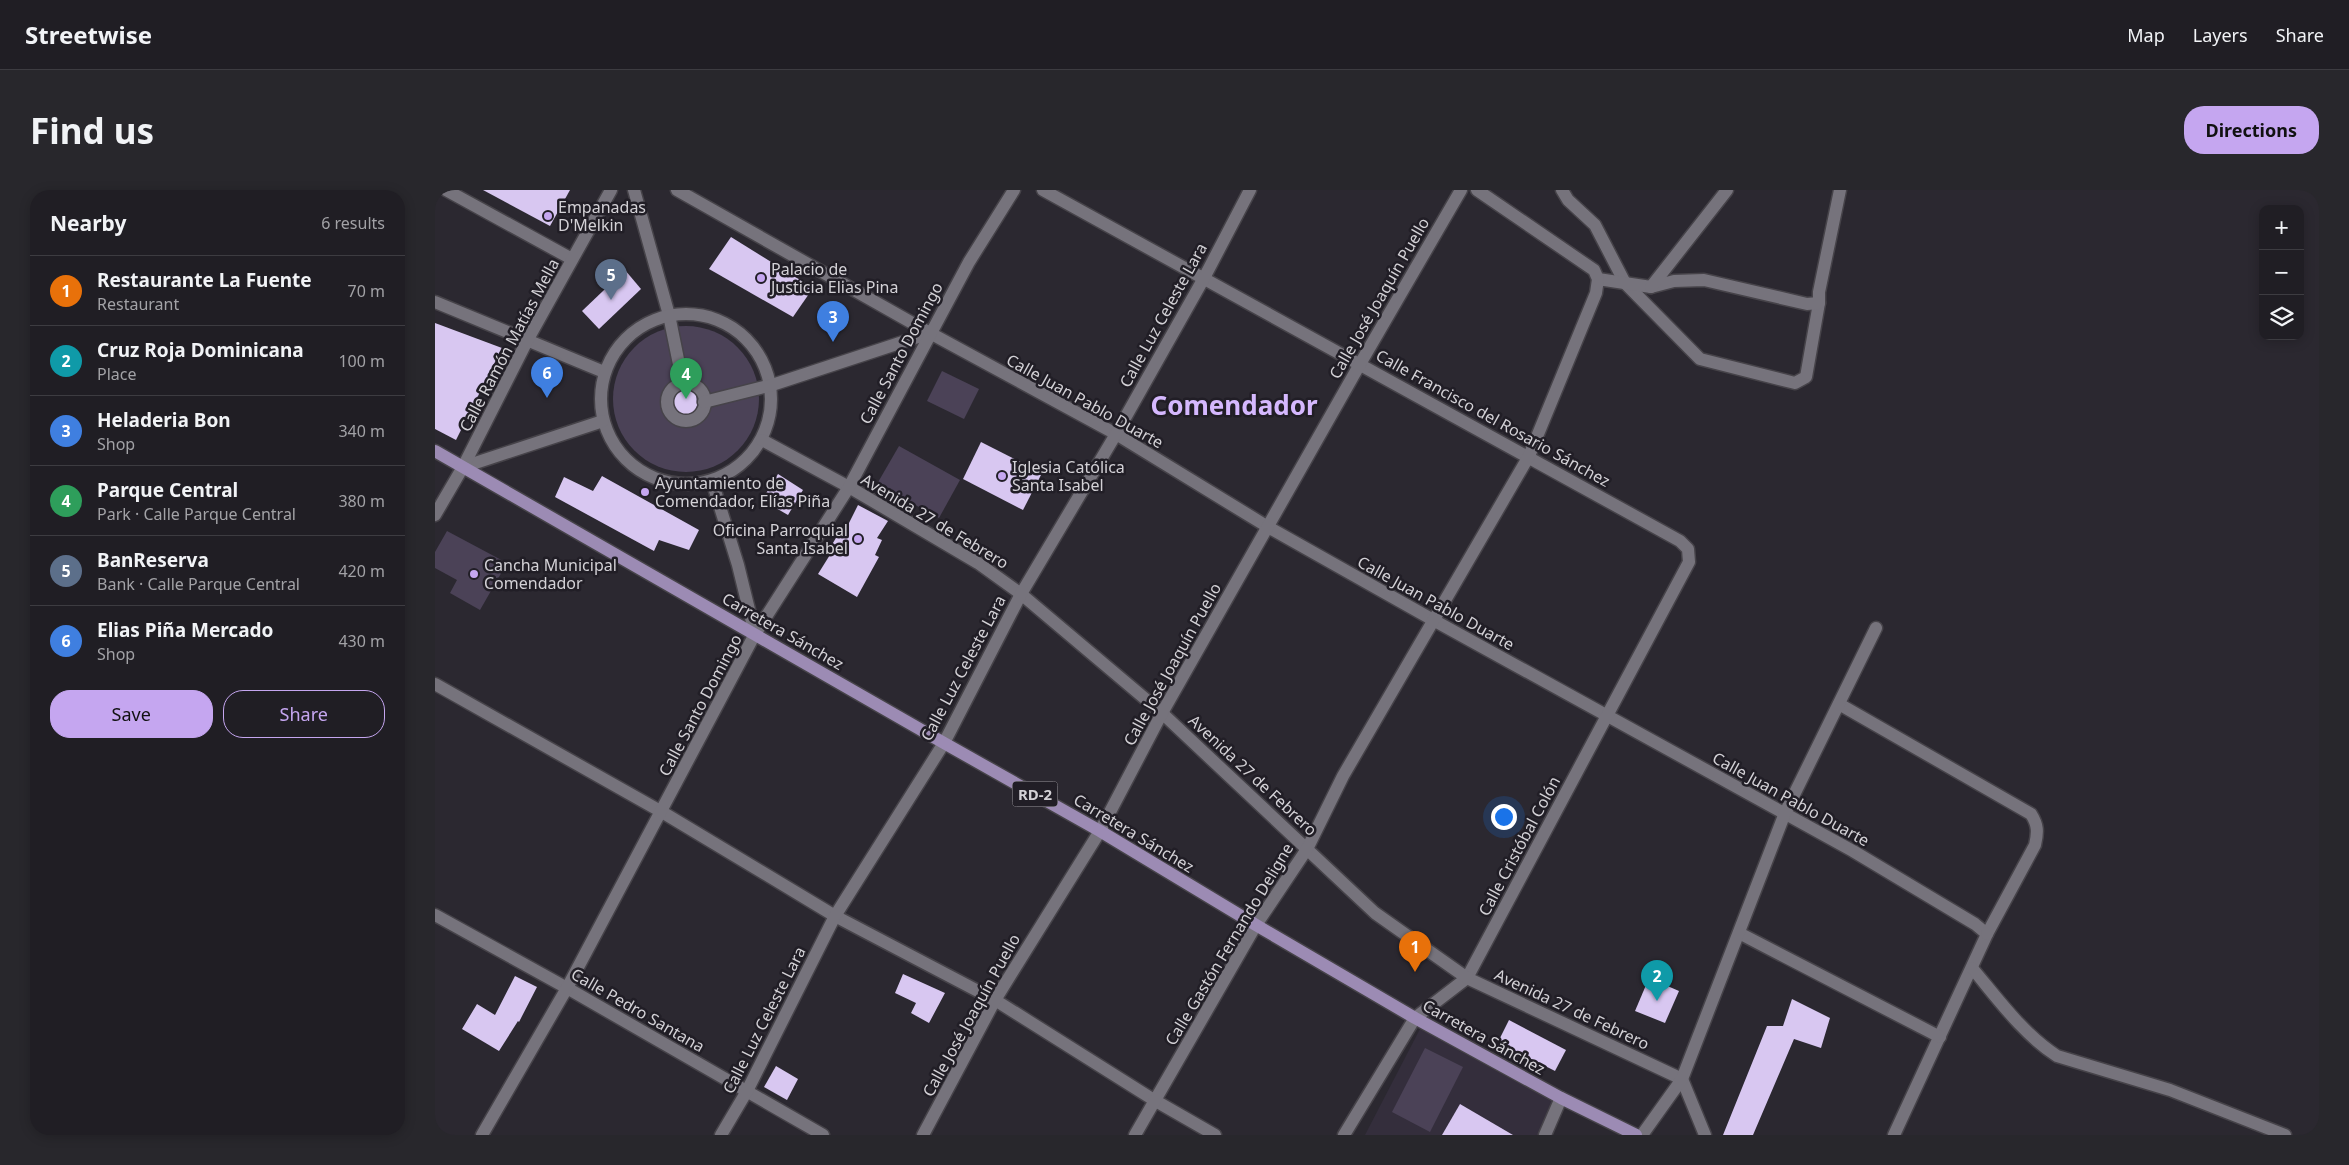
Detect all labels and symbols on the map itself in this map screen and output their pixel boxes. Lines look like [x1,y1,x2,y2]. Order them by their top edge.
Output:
place label: Empanadas D'Melkin [558,196,646,236]
marker: Empanadas D'Melkin [542,210,554,222]
street label: Calle José Joaquín Puello [1324,213,1434,383]
street label: Calle Luz Celeste Lara [1114,239,1212,391]
street label: Calle Ramón Matías Mella [454,255,564,435]
place label: Palacio de Justicia Elias Pina [769,258,898,298]
pin: 5 [595,259,627,300]
marker: Palacio de Justicia Elias Pina [755,272,767,284]
street label: Calle Santo Domingo [854,278,948,428]
pin: 3 [817,301,849,342]
street label: Calle Francisco del Rosario Sánchez [1372,344,1614,492]
street label: Calle Juan Pablo Duarte [1003,349,1167,453]
pin: 6 [531,357,563,398]
pin: 4 [670,358,702,399]
district label: Comendador [1150,387,1318,423]
place label: Iglesia Católica Santa Isabel [1012,456,1125,496]
street label: Avenida 27 de Febrero [857,468,1013,574]
marker: Iglesia Católica Santa Isabel [996,470,1008,482]
place label: Ayuntamiento de Comendador, Elías Piña [655,472,830,512]
marker: Ayuntamiento de Comendador, Elías Piña [639,486,651,498]
place label: Oficina Parroquial Santa Isabel [713,519,848,559]
marker: Oficina Parroquial Santa Isabel [852,533,864,545]
street label: Calle Juan Pablo Duarte [1354,551,1518,655]
place label: Cancha Municipal Comendador [484,554,617,594]
marker: Cancha Municipal Comendador [468,568,480,580]
street label: Calle José Joaquín Puello [1118,579,1226,749]
street label: Carretera Sánchez [718,587,848,675]
street label: Calle Luz Celeste Lara [915,591,1011,745]
street label: Calle Santo Domingo [653,630,747,780]
street label: Avenida 27 de Febrero [1184,710,1322,840]
street label: Calle Juan Pablo Duarte [1709,747,1873,851]
street label: Calle Cristóbal Colón [1473,772,1565,920]
road number: RD-2 [1013,782,1057,806]
street label: Carretera Sánchez [1070,788,1198,878]
your location [1491,804,1517,830]
street label: Calle Gastón Fernando Deligne [1160,839,1298,1049]
street label: Calle José Joaquín Puello [917,930,1025,1100]
pin: 1 [1399,931,1431,972]
street label: Calle Luz Celeste Lara [717,943,811,1097]
pin: 2 [1641,960,1673,1001]
street label: Calle Pedro Santana [567,963,709,1057]
street label: Avenida 27 de Febrero [1491,963,1653,1055]
street label: Carretera Sánchez [1419,994,1549,1080]

